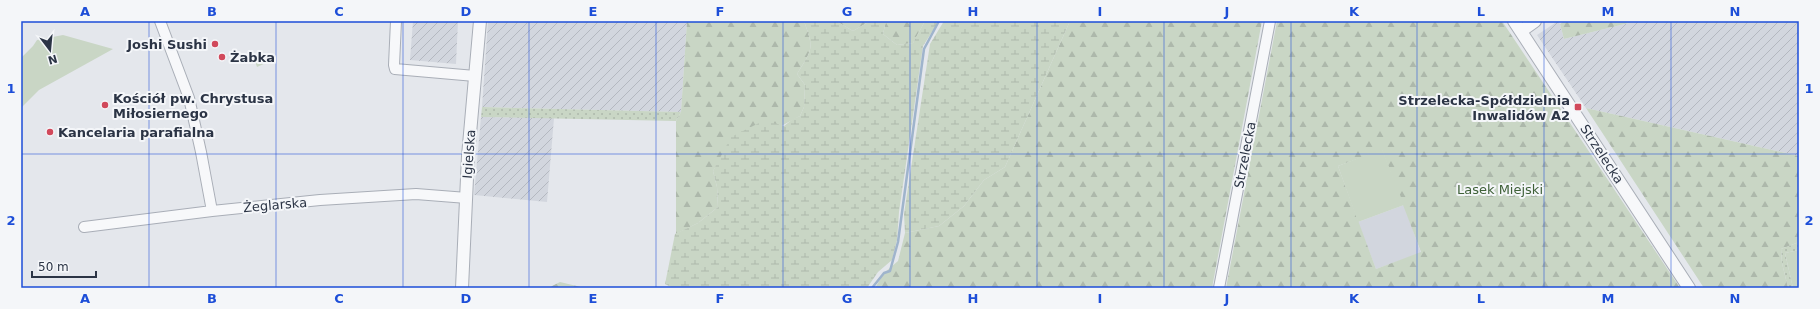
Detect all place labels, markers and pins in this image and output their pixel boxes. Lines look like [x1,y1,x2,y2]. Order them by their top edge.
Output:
place label: Joshi Sushi [126,37,207,52]
marker: Joshi Sushi [210,39,220,49]
place label: Żabka [230,50,275,65]
marker: Żabka [217,52,227,62]
place label: Kościół pw. Chrystusa Miłosiernego [113,91,273,121]
place label: Strzelecka-Spółdzielnia Inwalidów A2 [1398,93,1570,123]
marker: Kościół pw. Chrystusa Miłosiernego [100,100,110,110]
marker: Strzelecka-Spółdzielnia Inwalidów A2 [1573,102,1583,112]
place label: Kancelaria parafialna [58,125,214,140]
marker: Kancelaria parafialna [45,127,55,137]

